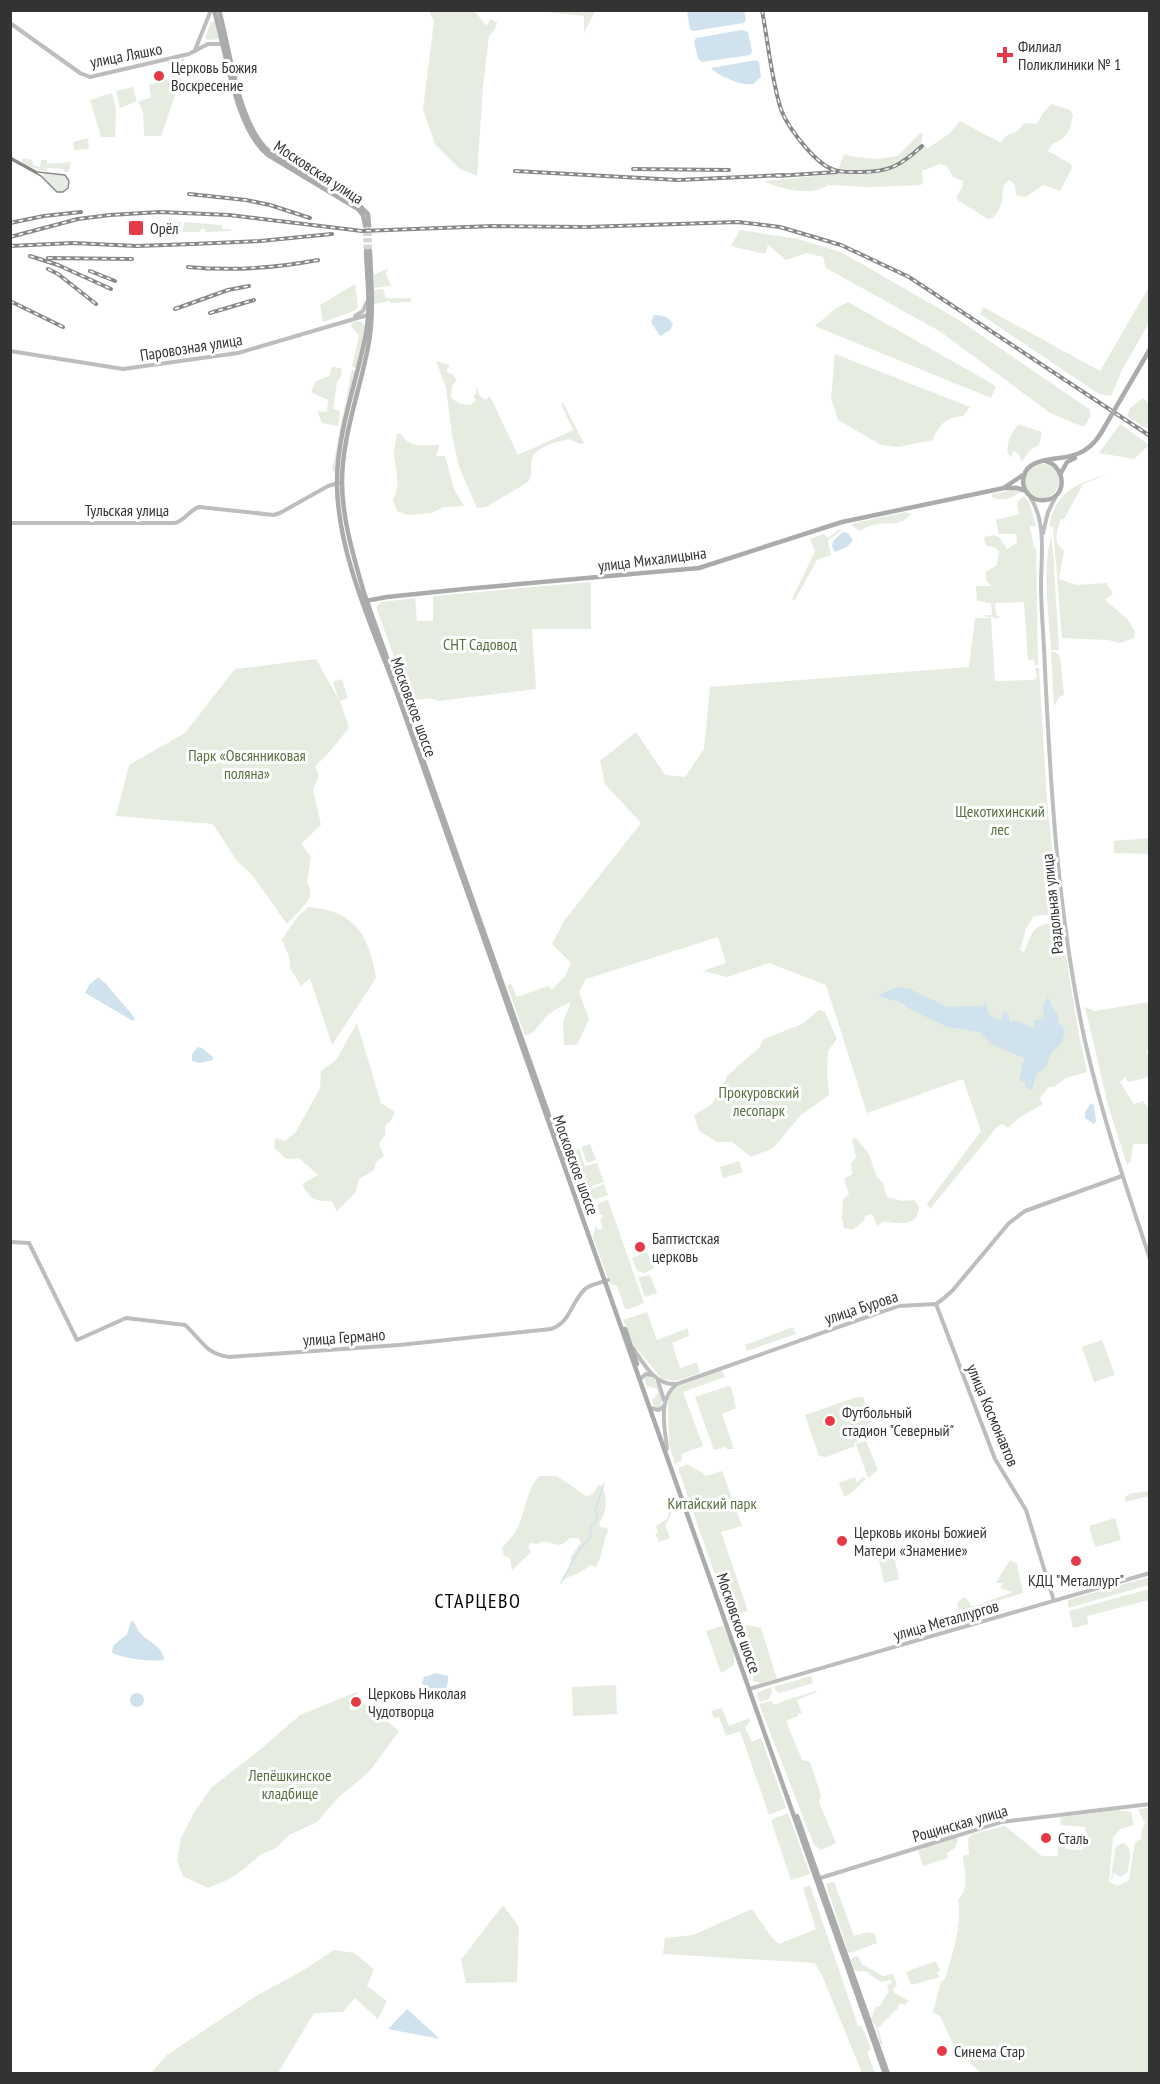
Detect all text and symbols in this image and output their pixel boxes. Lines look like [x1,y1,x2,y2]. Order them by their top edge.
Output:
place label: Филиал Поликлиники № 1 [1018,36,1121,74]
street label: улица Ляшко [88,38,164,72]
marker: Филиал Поликлиники № 1 [996,46,1014,64]
place label: Церковь Божия Воскресение [171,57,257,95]
marker: Церковь Божия Воскресение [152,69,166,83]
street label: Московская улица [270,136,368,208]
place label: Орёл [150,218,179,238]
marker: Орёл [127,219,145,237]
street label: Паровозная улица [138,329,244,365]
street label: Тульская улица [85,500,169,520]
street label: улица Михалицына [597,542,707,576]
park label: СНТ Садовод [443,634,517,654]
street label: Московское шоссе [387,654,441,760]
park label: Парк «Овсянниковая поляна» [188,745,306,783]
park label: Щекотихинский лес [955,801,1045,839]
street label: Раздольная улица [1037,853,1067,955]
park label: Прокуровский лесопарк [719,1082,799,1120]
street label: Московское шоссе [549,1112,603,1218]
place label: Баптистская церковь [652,1228,720,1266]
marker: Баптистская церковь [633,1240,647,1254]
street label: улица Бурова [822,1286,900,1328]
street label: улица Германо [302,1324,386,1350]
street label: улица Космонавтов [962,1361,1024,1469]
place label: Футбольный стадион "Северный" [842,1402,954,1440]
marker: Футбольный стадион "Северный" [823,1414,837,1428]
park label: Китайский парк [667,1493,757,1513]
place label: Церковь иконы Божией Матери «Знамение» [854,1522,987,1560]
marker: Церковь иконы Божией Матери «Знамение» [835,1534,849,1548]
marker: КДЦ "Металлург" [1069,1554,1083,1568]
street label: Московское шоссе [712,1570,766,1676]
place label: КДЦ "Металлург" [1028,1570,1124,1590]
district label: СТАРЦЕВО [435,1588,521,1614]
street label: улица Металлургов [891,1595,1001,1645]
place label: Церковь Николая Чудотворца [368,1683,466,1721]
marker: Церковь Николая Чудотворца [349,1695,363,1709]
park label: Лепёшкинское кладбище [247,1765,332,1803]
street label: Рощинская улица [910,1800,1010,1846]
place label: Сталь [1058,1828,1089,1848]
marker: Сталь [1039,1831,1053,1845]
place label: Синема Стар [954,2041,1025,2061]
marker: Синема Стар [935,2044,949,2058]

